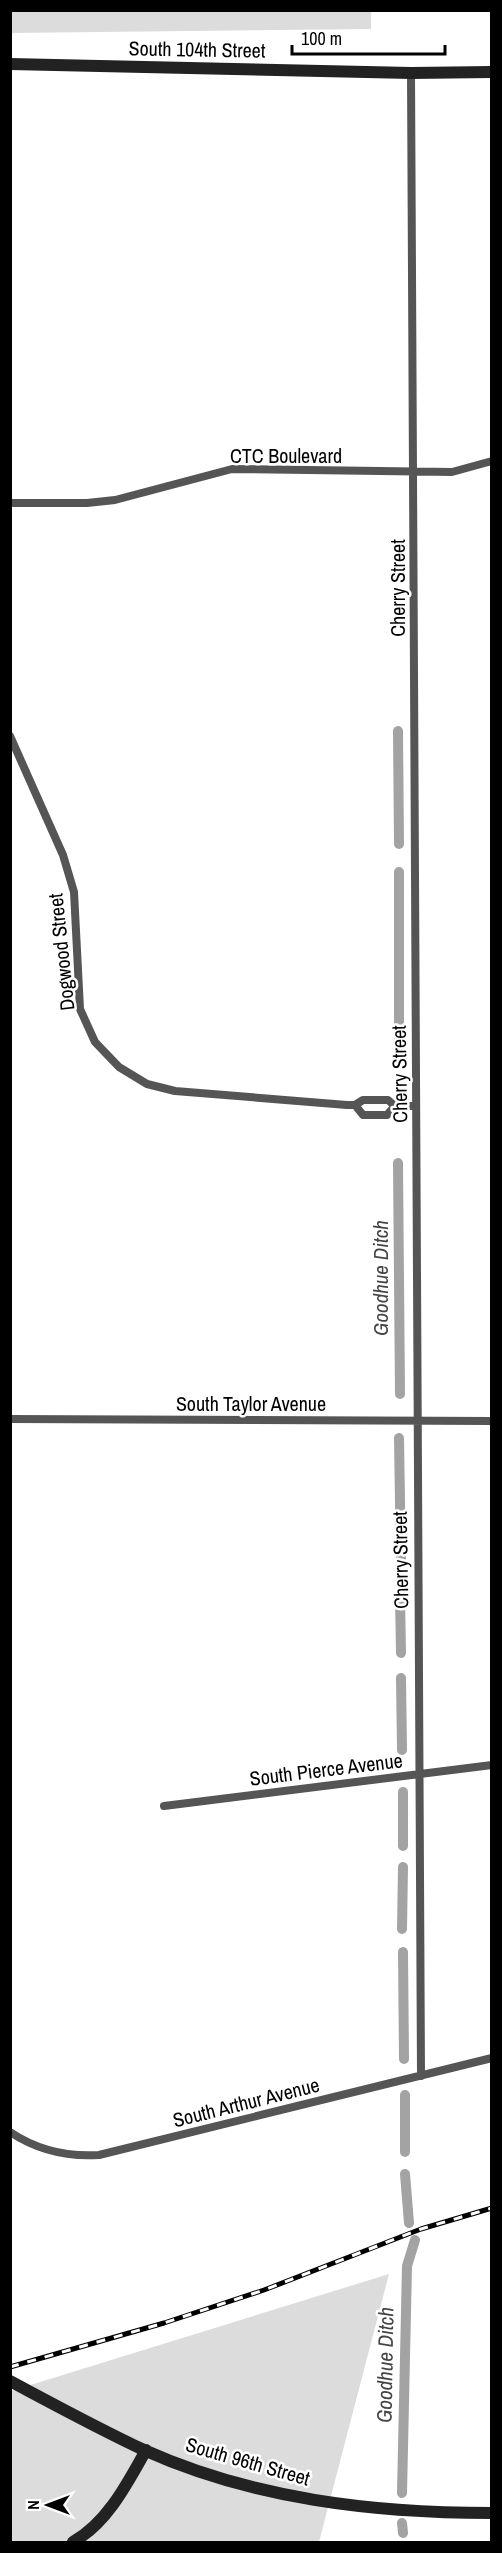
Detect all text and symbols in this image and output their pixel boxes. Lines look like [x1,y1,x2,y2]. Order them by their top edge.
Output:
scale bar [292,18,445,56]
text: 100 m [301,26,342,51]
street label: South 104th Street [128,34,266,64]
street label: CTC Boulevard [230,442,342,469]
street label: Cherry Street [384,539,411,637]
street label: Dogwood Street [41,892,81,1012]
street label: Cherry Street [385,1025,413,1123]
water label: Goodhue Ditch [366,1220,395,1336]
street label: South Taylor Avenue [176,1390,326,1417]
street label: Cherry Street [386,1511,414,1609]
street label: South Pierce Avenue [248,1746,404,1792]
street label: South Arthur Avenue [170,2071,322,2133]
water label: Goodhue Ditch [369,2307,401,2423]
street label: South 96th Street [183,2430,313,2492]
north arrow [18,2475,78,2535]
text: N [22,2500,44,2510]

